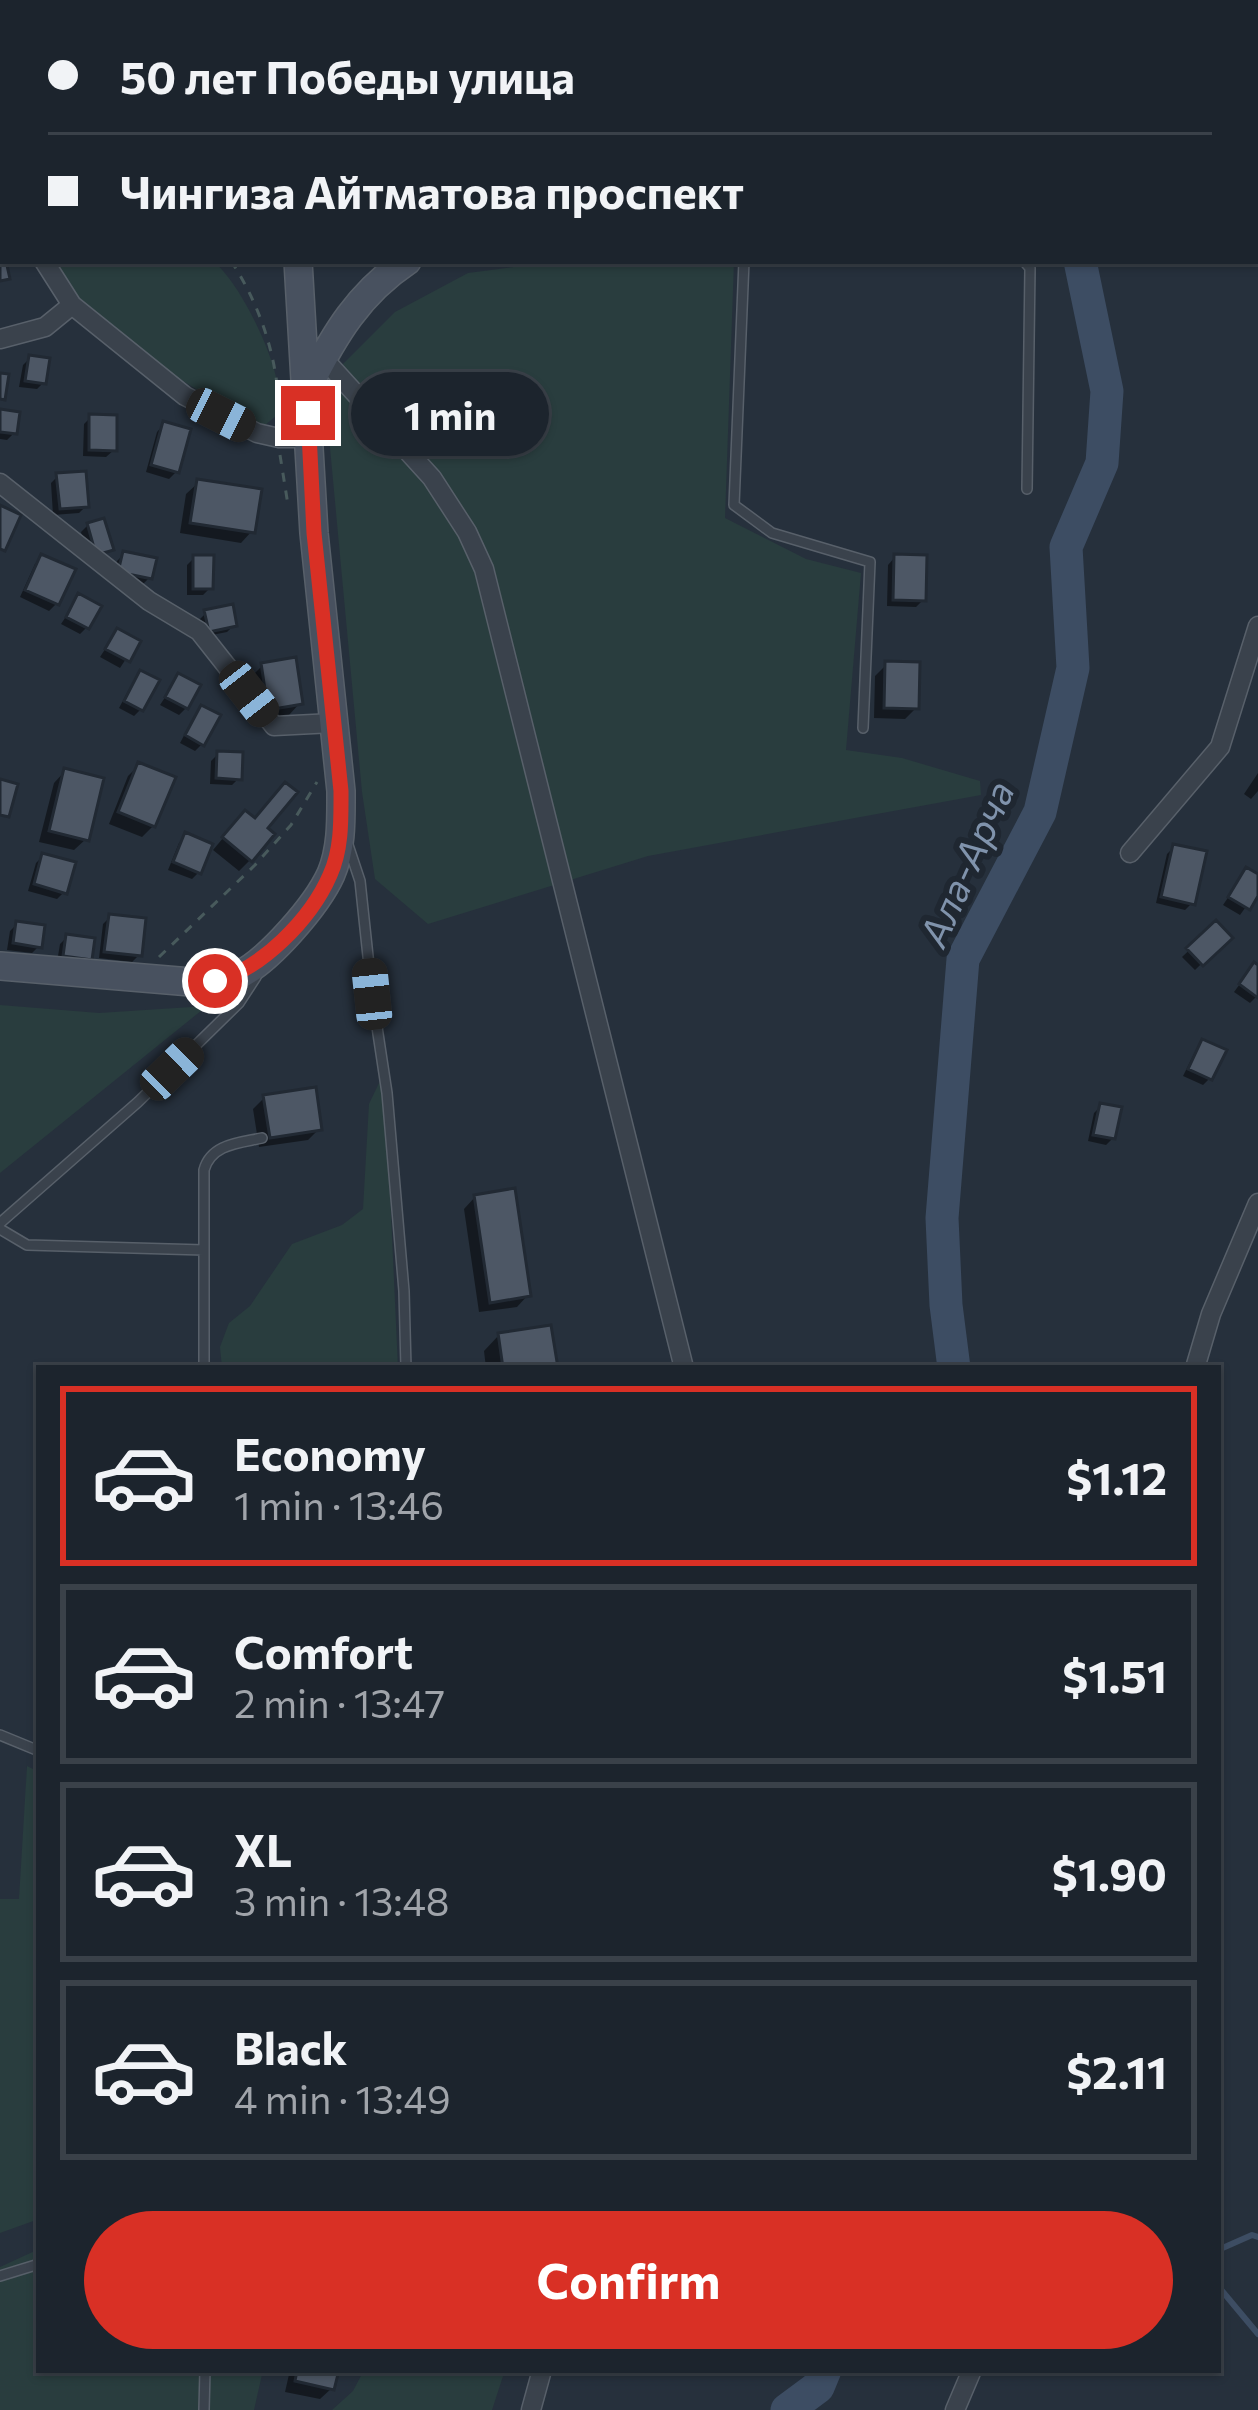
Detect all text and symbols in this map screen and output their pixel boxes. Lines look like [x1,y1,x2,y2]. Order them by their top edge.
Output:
text: 50 лет Победы улица [120,48,575,103]
text: Чингиза Айтматова проспект [120,163,744,218]
callout: 1 min [350,371,548,455]
car [181,383,261,447]
route end [281,386,335,440]
text: 1 min [404,390,496,438]
car [213,655,285,733]
water label: Ала-Арча [907,773,1023,954]
route start [188,954,242,1008]
car [350,956,394,1032]
car [134,1031,210,1107]
icon: car [90,1422,198,1530]
text: Economy [234,1425,426,1480]
text: $1.12 [1066,1449,1167,1504]
text: 1 min · 13:46 [234,1480,444,1528]
icon: car [90,1620,198,1728]
text: Comfort [234,1623,413,1678]
text: $1.51 [1062,1647,1167,1702]
text: 2 min · 13:47 [234,1678,445,1726]
icon: car [90,1818,198,1926]
text: XL [234,1821,292,1876]
text: $1.90 [1052,1845,1167,1900]
text: 3 min · 13:48 [234,1876,449,1924]
icon: car [90,2016,198,2124]
text: Black [234,2019,347,2074]
text: $2.11 [1066,2043,1167,2098]
text: 4 min · 13:49 [234,2074,451,2122]
button: Confirm [84,2211,1173,2349]

